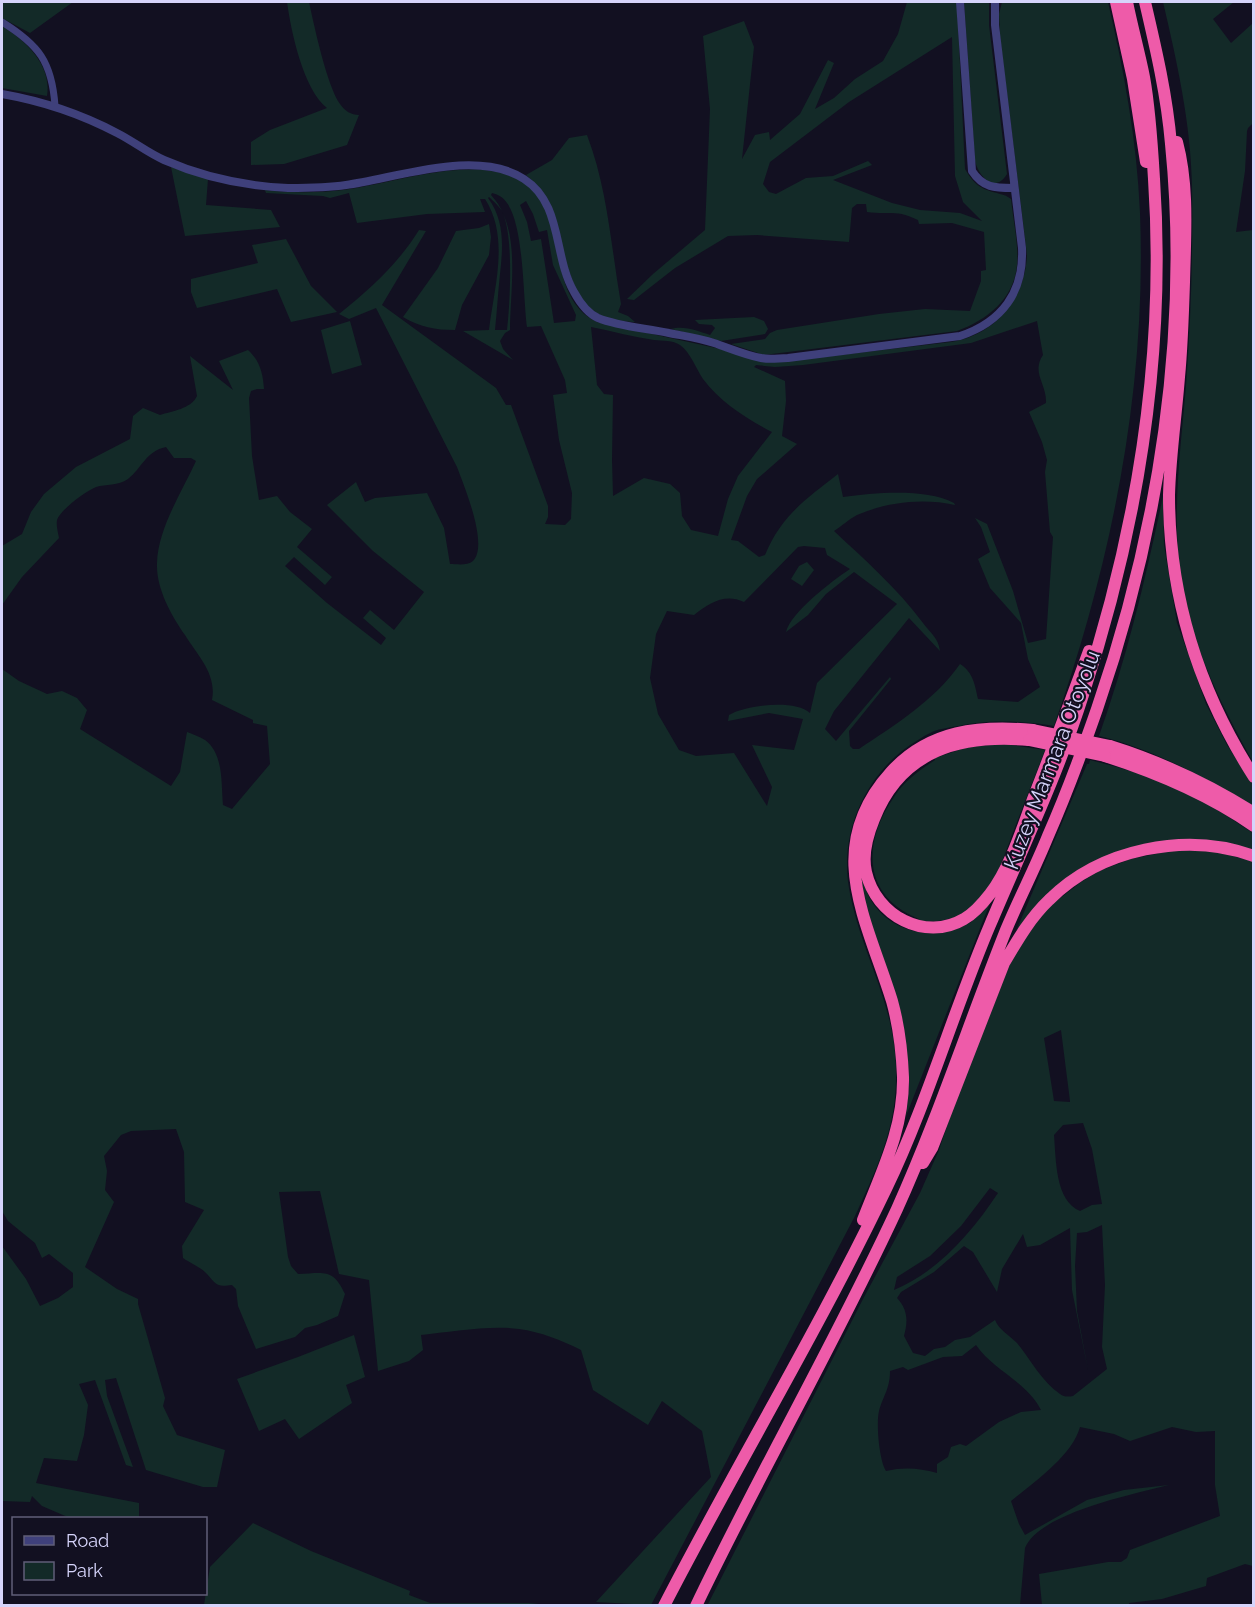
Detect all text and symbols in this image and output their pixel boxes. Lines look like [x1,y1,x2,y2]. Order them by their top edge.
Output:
street label: Kuzey Marmara Otoyolu [998,647,1105,873]
legend [12,1517,207,1595]
text: Road [66,1530,109,1551]
text: Park [66,1560,103,1581]

